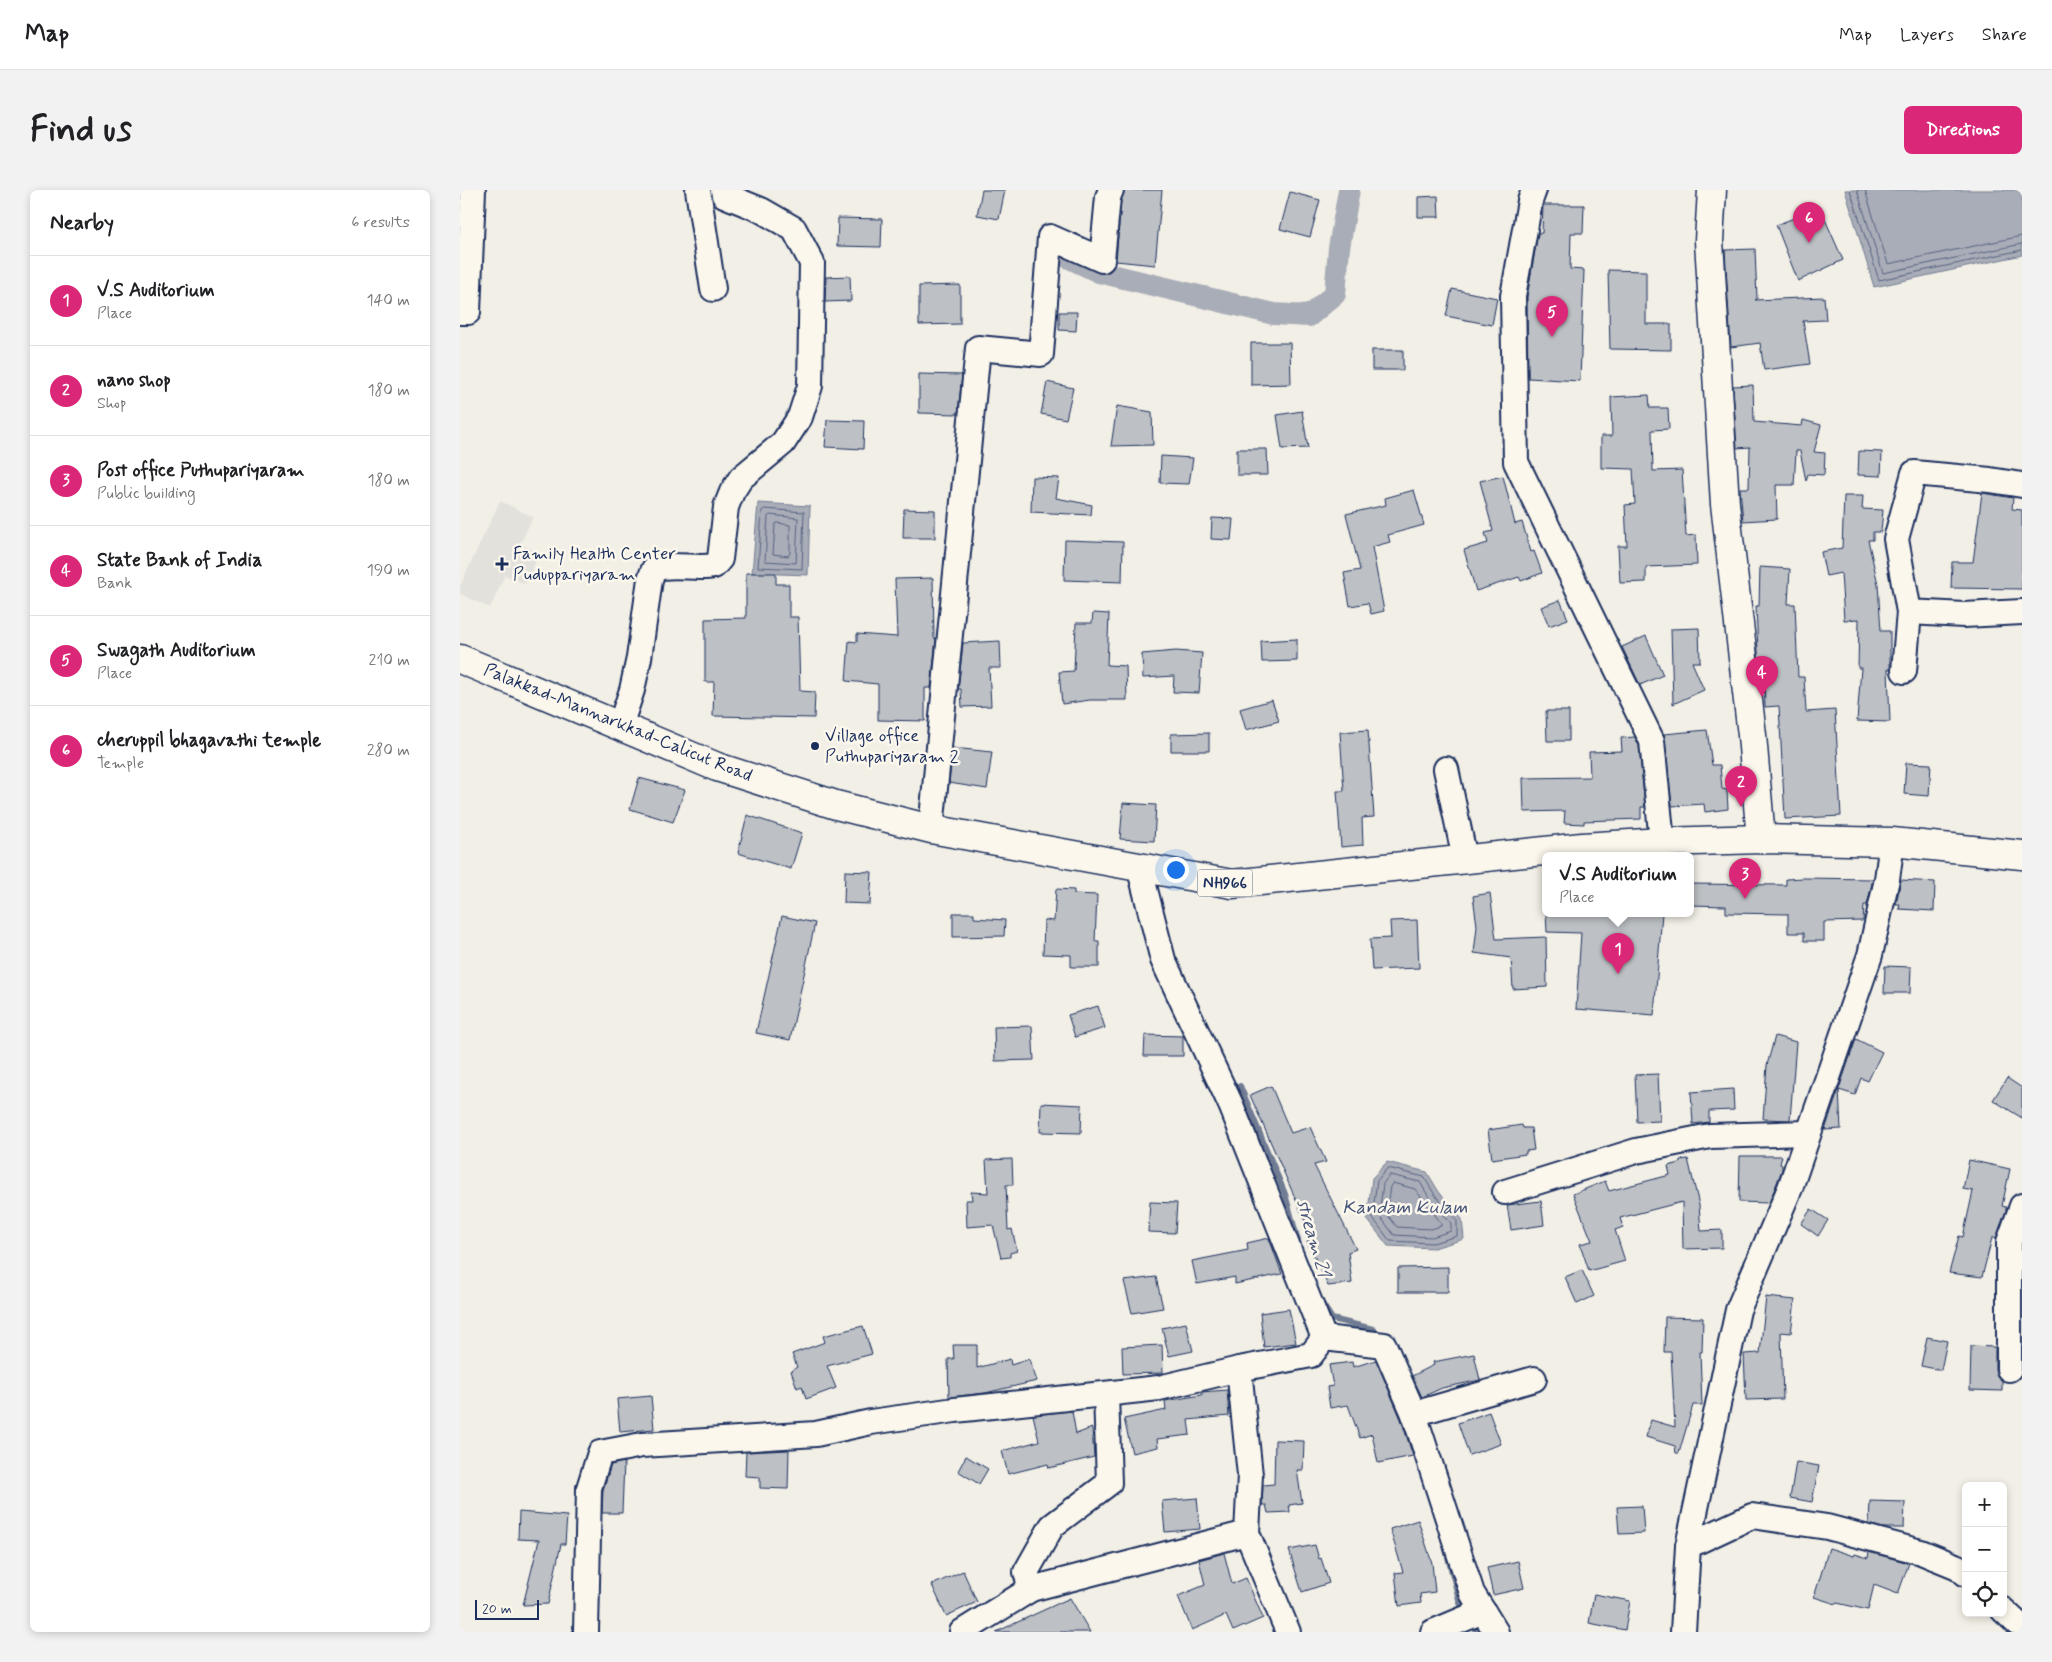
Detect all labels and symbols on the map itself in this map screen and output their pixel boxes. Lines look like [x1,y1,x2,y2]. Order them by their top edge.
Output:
pin: 6 [1793,202,1825,243]
pin: 5 [1536,296,1568,337]
place label: Family Health Center Puduppariyaram [513,542,676,587]
marker: Family Health Center Puduppariyaram [495,557,509,571]
pin: 4 [1746,656,1778,697]
street label: Palakkad-Mannarkkad-Calicut Road [480,658,756,788]
place label: Village office Puthupariyaram 2 [825,724,959,769]
marker: Village office Puthupariyaram 2 [809,740,821,752]
pin: 2 [1725,766,1757,807]
your location [1163,857,1189,883]
pin: 3 [1729,858,1761,899]
road number: NH966 [1198,870,1252,896]
pin: 1 [1602,933,1634,974]
water label: Kandam Kulam [1342,1195,1468,1220]
water label: stream 21 [1290,1196,1337,1283]
scale bar [475,1597,539,1620]

